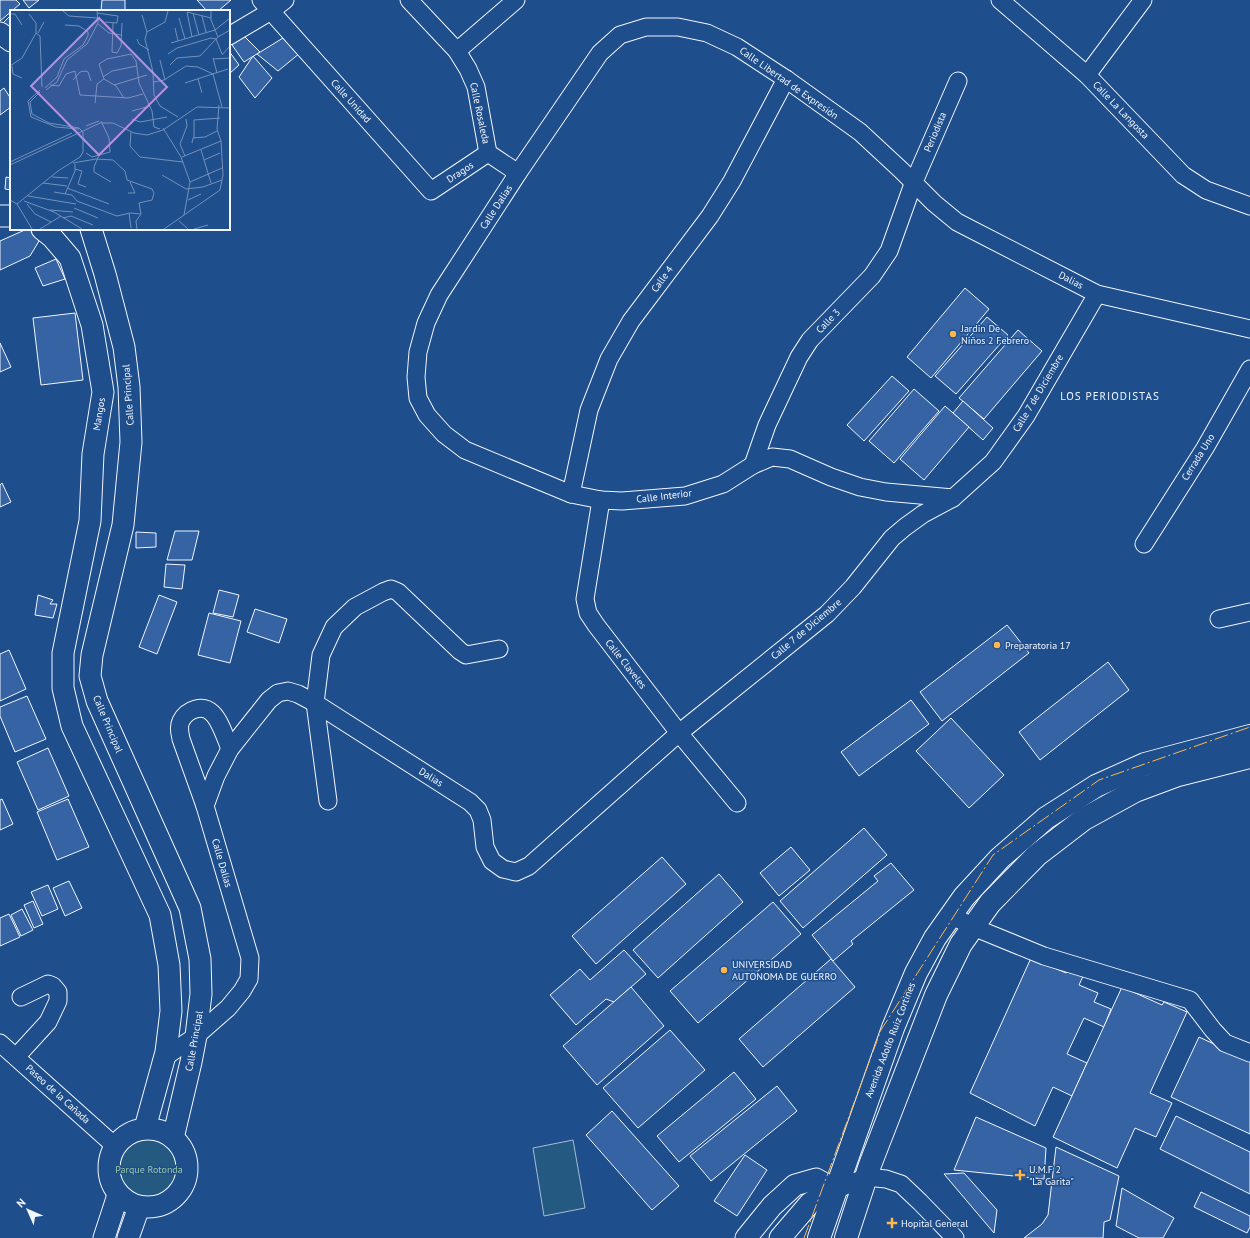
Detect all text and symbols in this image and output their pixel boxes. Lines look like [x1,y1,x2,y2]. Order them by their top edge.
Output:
inset map [10,10,230,230]
street label: Calle Libertad de Expresión [737,44,841,122]
street label: Calle Unidad [328,76,374,126]
street label: Calle La Langosta [1090,78,1152,142]
street label: Calle Rosaleda [467,81,493,145]
street label: Periodista [921,110,949,154]
street label: Dragos [444,158,476,186]
street label: Calle Dalias [477,182,515,232]
street label: Calle 4 [648,263,676,295]
street label: Dalias [1056,268,1086,292]
street label: Calle 3 [813,306,843,336]
place label: Jardin De Niños 2 Febrero [960,322,1029,347]
marker: Jardin De Niños 2 Febrero [948,329,958,339]
street label: Calle 7 de Diciembre [1010,352,1066,434]
street label: Calle Principal [119,364,137,426]
district label: LOS PERIODISTAS [1060,389,1160,403]
street label: Mangos [90,397,108,431]
street label: Cerrada Uno [1179,431,1217,483]
street label: Calle Interior [636,486,693,506]
street label: Calle 7 de Diciembre [768,596,844,662]
street label: Calle Claveles [603,636,649,692]
place label: Preparatoria 17 [1005,639,1071,652]
marker: Preparatoria 17 [992,640,1002,650]
street label: Calle Principal [90,693,126,755]
street label: Dalias [416,765,446,789]
street label: Calle Dalias [209,837,235,889]
place label: UNIVERSIDAD AUTONOMA DE GUERRO [732,958,837,983]
marker: UNIVERSIDAD AUTONOMA DE GUERRO [719,965,729,975]
street label: Avenida Adolfo Ruiz Cortines [862,980,918,1100]
street label: Calle Principal [182,1010,206,1072]
street label: Paseo de la Cañada [23,1062,93,1126]
park label: Parque Rotonda [115,1163,183,1176]
place label: U.M.F 2 "La Garita" [1029,1163,1074,1188]
marker: U.M.F 2 "La Garita" [1014,1169,1026,1181]
north arrow [8,1190,48,1230]
text: N [13,1195,28,1210]
marker: Hopital General [886,1217,898,1229]
place label: Hopital General [901,1217,968,1230]

